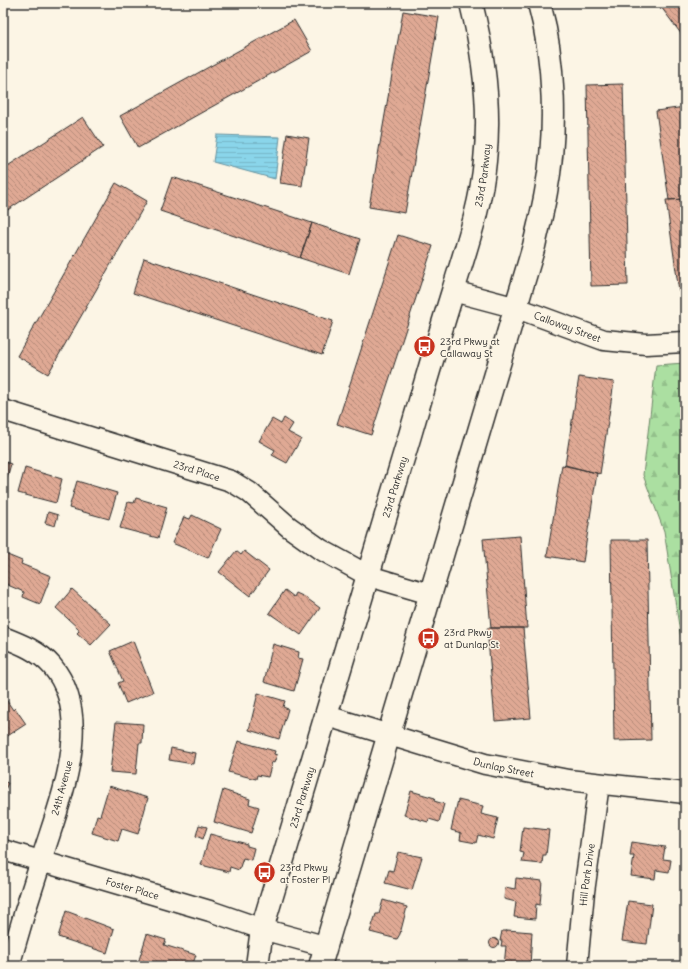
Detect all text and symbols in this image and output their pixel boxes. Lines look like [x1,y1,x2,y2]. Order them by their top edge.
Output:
street label: 23rd Parkway [471,143,493,208]
street label: Calloway Street [532,308,603,345]
bus stop icon: 23rd Pkwy at Callaway St [412,334,438,360]
place label: 23rd Pkwy at Callaway St [440,335,500,360]
street label: 23rd Parkway [379,455,410,519]
street label: 23rd Place [172,457,222,484]
bus stop icon: 23rd Pkwy at Dunlap St [415,625,441,651]
place label: 23rd Pkwy at Dunlap St [444,626,500,651]
street label: Dunlap Street [472,754,536,780]
street label: 24th Avenue [48,759,76,817]
street label: 23rd Parkway [286,765,317,830]
street label: Hill Park Drive [576,842,597,906]
bus stop icon: 23rd Pkwy at Foster Pl [252,860,278,886]
place label: 23rd Pkwy at Foster Pl [280,861,330,886]
street label: Foster Place [104,874,161,902]

